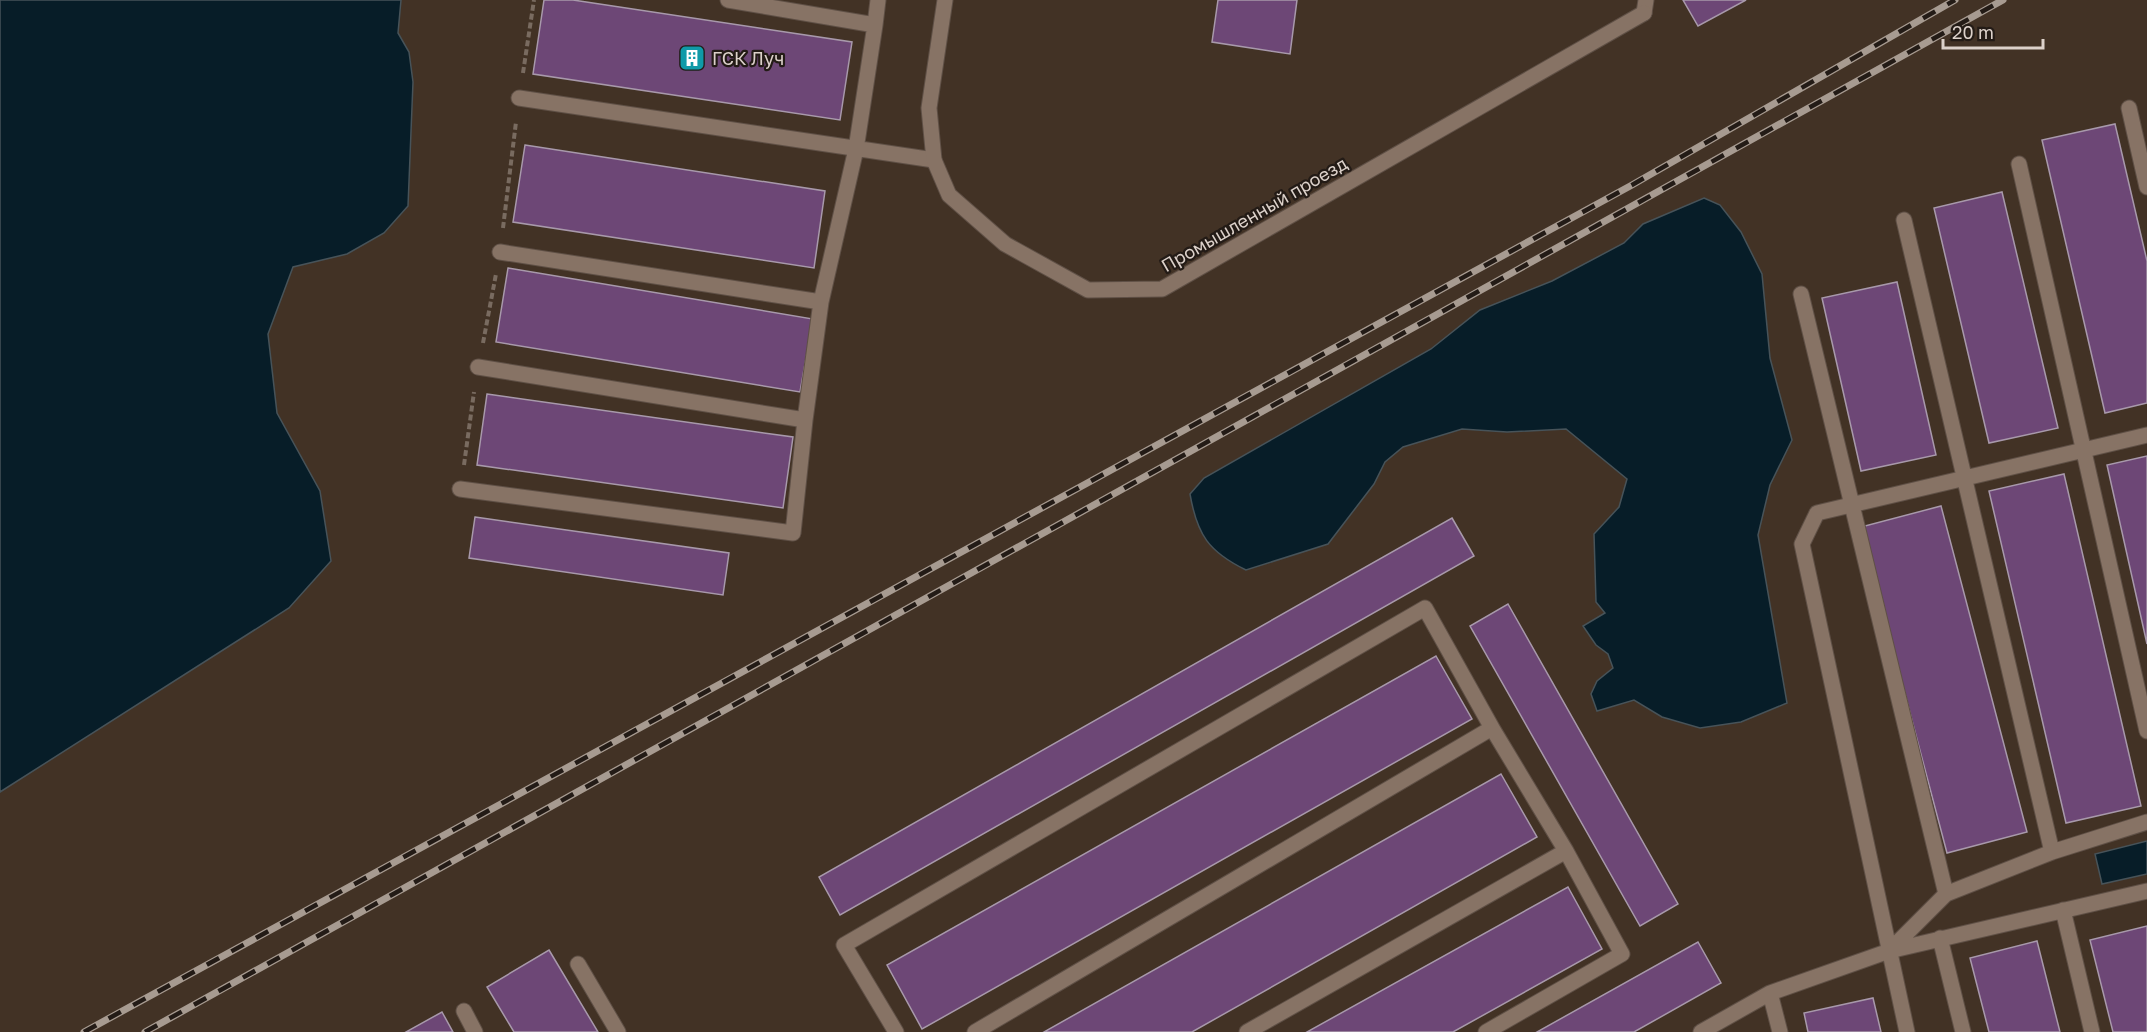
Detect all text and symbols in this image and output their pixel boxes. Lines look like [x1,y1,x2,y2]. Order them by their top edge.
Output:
scale bar [1943,12,2044,50]
text: 20 m [1952,21,1994,43]
building icon: ГСК Луч [677,43,707,73]
place label: ГСК Луч [712,47,784,69]
street label: Промышленный проезд [1157,152,1351,276]

